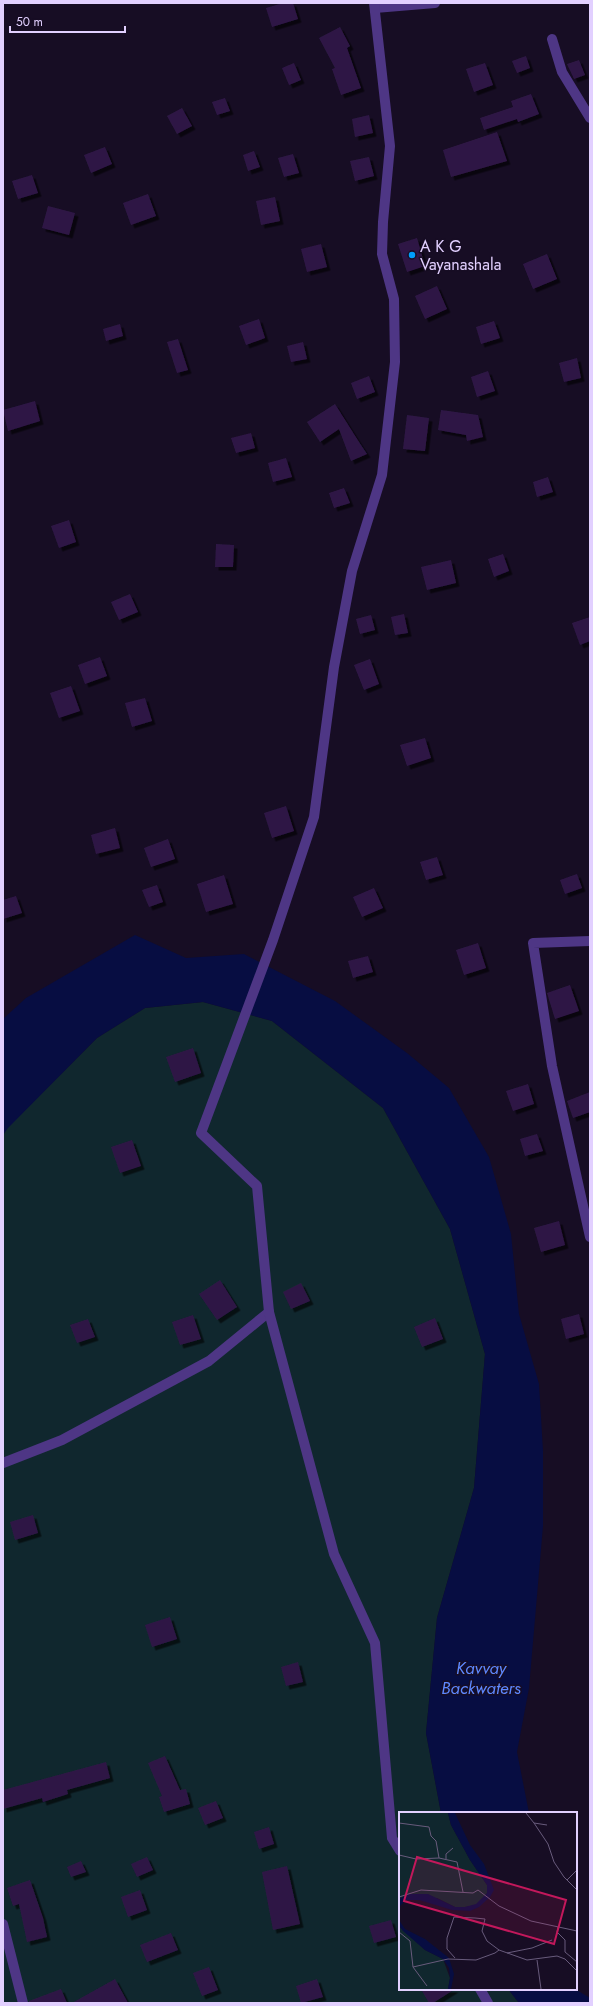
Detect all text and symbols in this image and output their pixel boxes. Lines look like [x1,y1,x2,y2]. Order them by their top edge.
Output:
scale bar [10,8,125,34]
text: 50 m [16,13,43,31]
place label: A K G Vayanashala [420,235,501,276]
marker: A K G Vayanashala [407,250,417,260]
water label: Kavvay Backwaters [441,1656,521,1700]
inset map [399,1812,577,1990]

